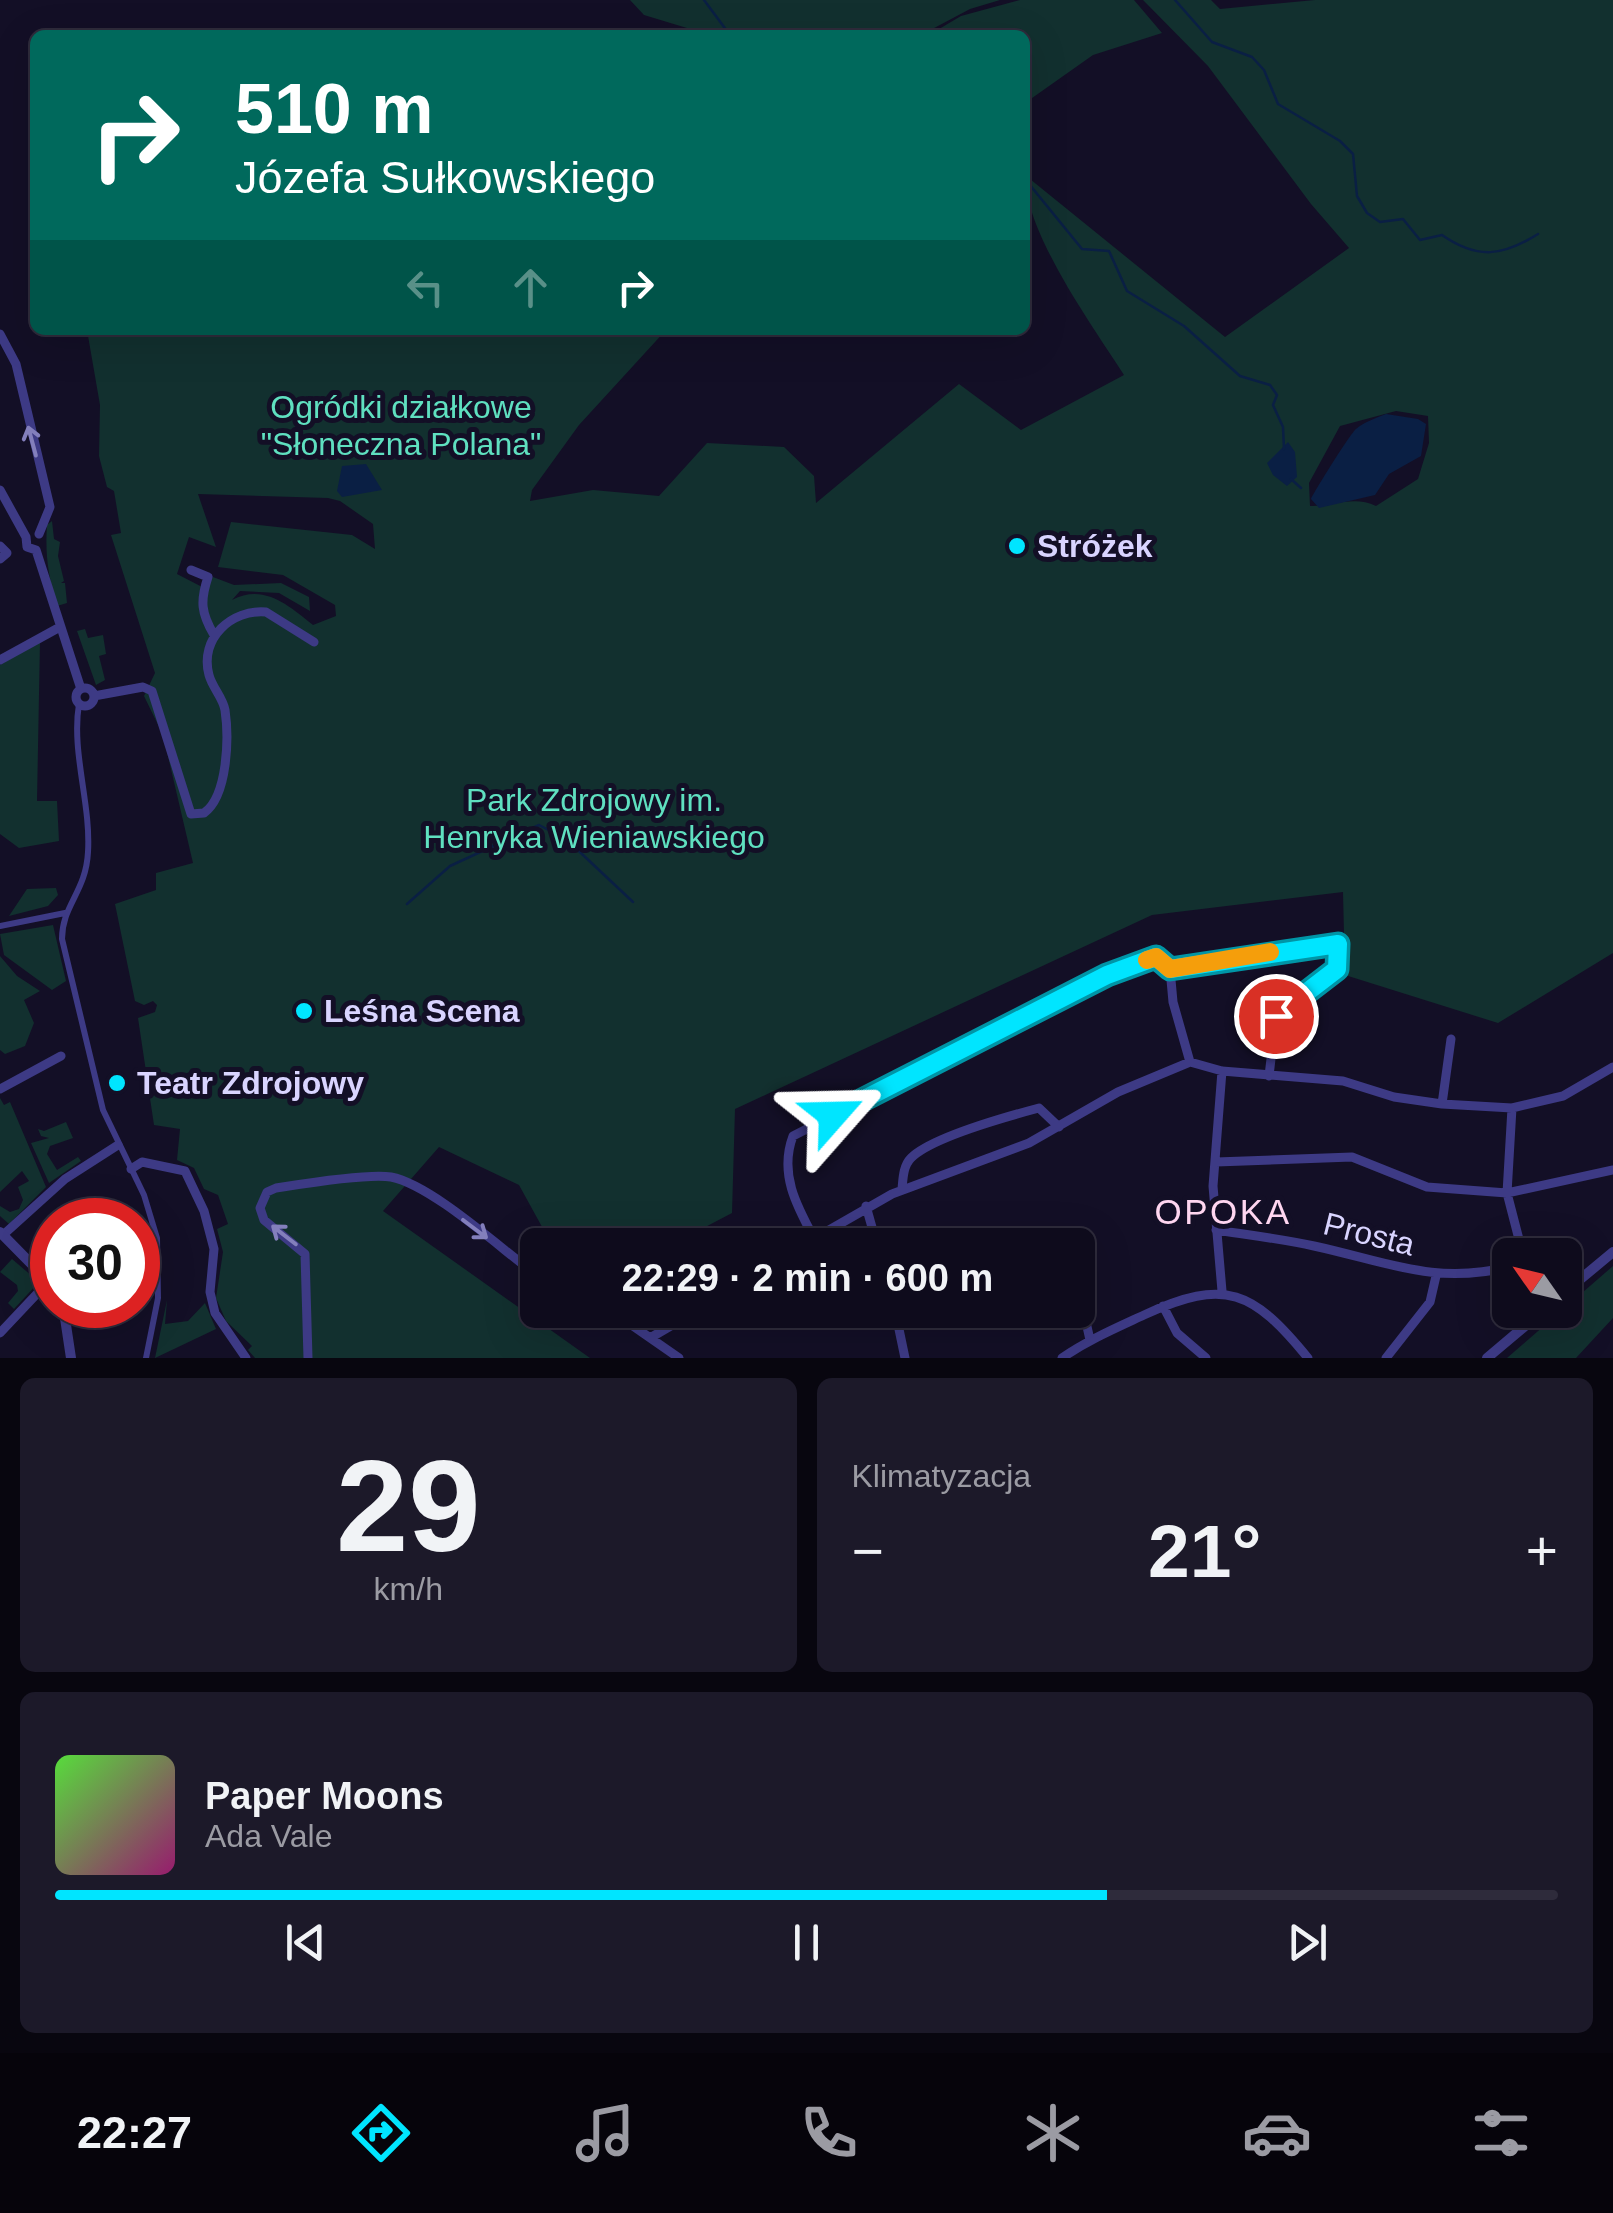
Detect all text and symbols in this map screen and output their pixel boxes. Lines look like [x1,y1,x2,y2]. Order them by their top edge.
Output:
icon: right [70,70,200,200]
text: 510 m [235,70,433,148]
text: Józefa Sułkowskiego [235,152,655,203]
icon: left [398,260,453,315]
icon: ahead [503,260,558,315]
icon: right [608,260,663,315]
park label: Ogródki działkowe "Słoneczna Polana" [261,389,541,462]
one-way arrow [21,426,40,457]
place label: Stróżek [1037,528,1153,564]
marker: Stróżek [1006,535,1028,557]
park label: Park Zdrojowy im. Henryka Wieniawskiego [423,782,765,855]
pin [1234,974,1319,1059]
icon: arrive [1249,989,1304,1044]
place label: Leśna Scena [324,993,520,1029]
marker: Leśna Scena [293,1000,315,1022]
position arrow [781,1063,885,1167]
place label: Teatr Zdrojowy [137,1065,364,1101]
marker: Teatr Zdrojowy [106,1072,128,1094]
district label: OPOKA [1155,1192,1291,1231]
speed limit sign: 30 [30,1198,160,1328]
street label: Prosta [1320,1205,1418,1263]
one-way arrow [461,1219,488,1240]
one-way arrow [271,1225,298,1246]
north arrow [1492,1238,1582,1328]
map controls [1492,1238,1582,1328]
text: 22:29 · 2 min · 600 m [622,1257,993,1299]
text: 29 [336,1433,481,1579]
text: Klimatyzacja [852,1458,1031,1494]
text: 21° [1148,1509,1261,1593]
text: − [852,1520,884,1582]
text: + [1526,1520,1558,1582]
text: km/h [374,1571,443,1607]
text: Paper Moons [205,1775,444,1817]
text: Ada Vale [205,1818,333,1854]
icon: previous [278,1915,333,1970]
icon: pause [779,1915,834,1970]
icon: next [1280,1915,1335,1970]
icon: directions [346,2098,416,2168]
icon: music [570,2098,640,2168]
icon: phone [794,2098,864,2168]
icon: climate [1018,2098,1088,2168]
icon: car [1242,2098,1312,2168]
icon: filters [1466,2098,1536,2168]
text: 22:27 [77,2107,192,2158]

